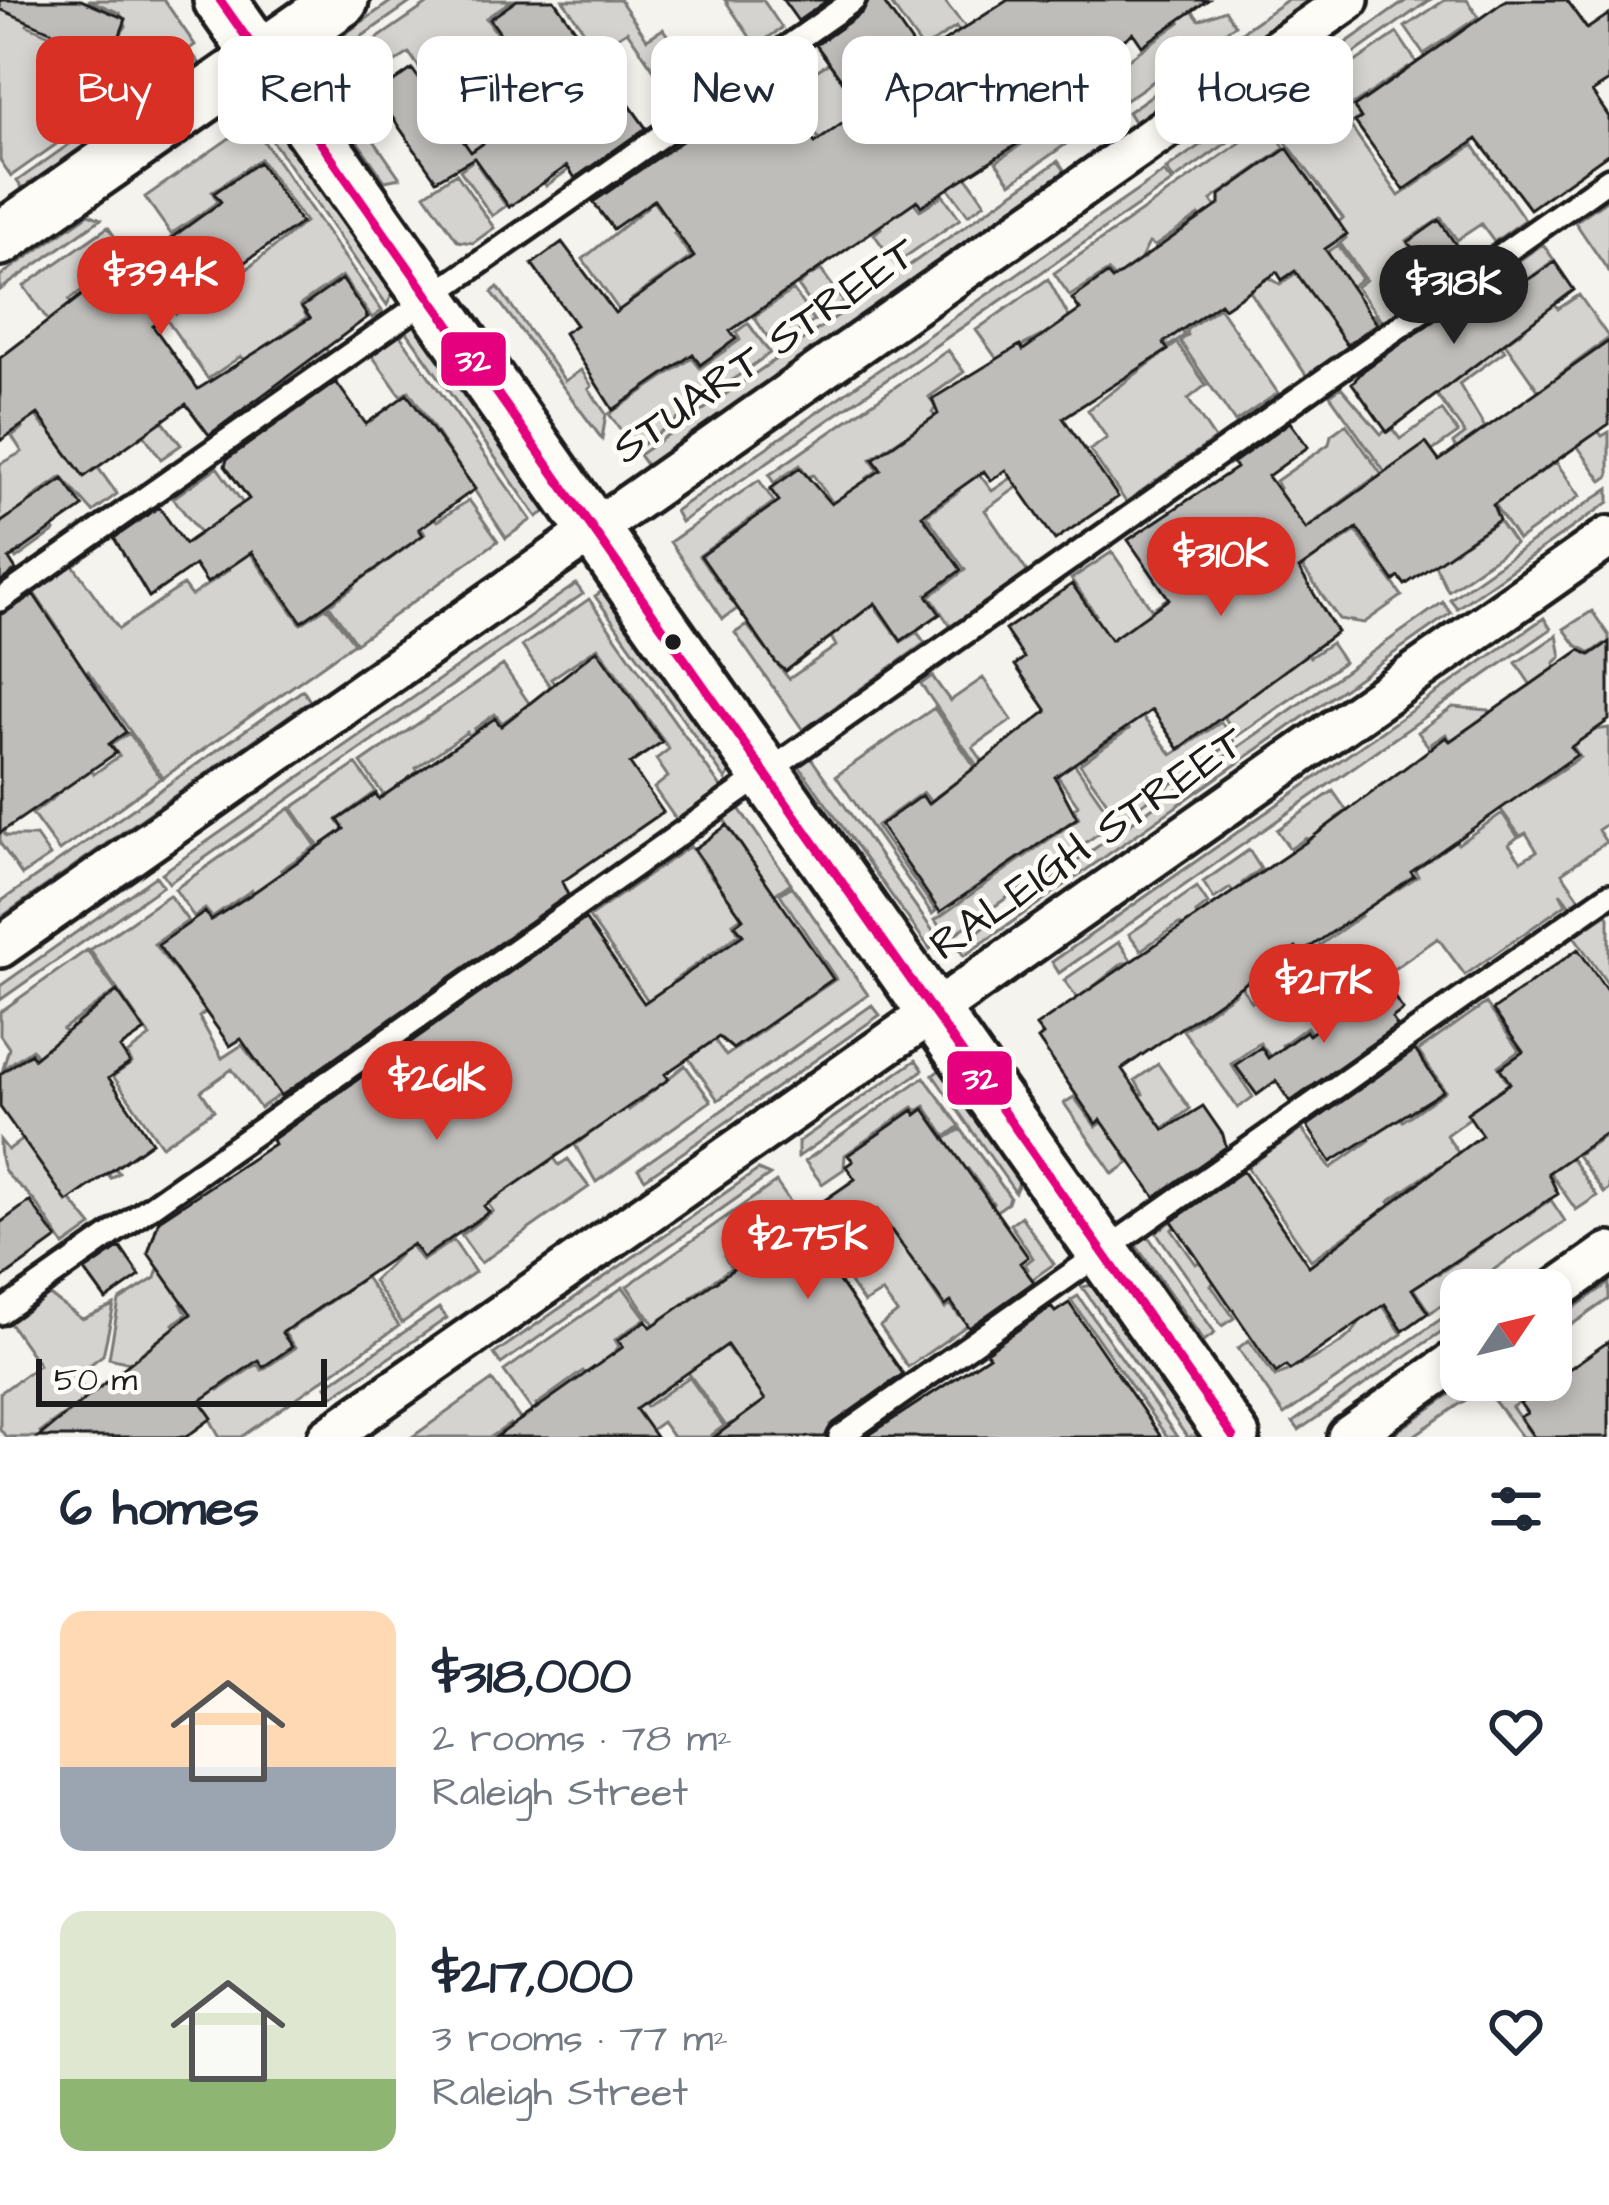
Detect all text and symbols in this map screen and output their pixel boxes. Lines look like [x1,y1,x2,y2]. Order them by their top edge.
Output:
chip: Buy [36,36,194,144]
chip: Rent [218,36,393,144]
chip: Filters [417,36,627,144]
chip: New [651,36,818,144]
chip: Apartment [842,36,1131,144]
chip: House [1155,36,1353,144]
street label: STUART STREET [600,222,931,480]
pin: $394K [77,236,245,338]
pin: $318K [1370,245,1538,347]
text: $394K [104,248,218,302]
text: $318K [1406,257,1502,311]
line badge: 32 [439,330,508,388]
text: 32 [454,338,491,384]
pin: $310K [1137,517,1305,619]
text: $310K [1174,529,1268,583]
unlabelled marker [662,631,684,653]
street label: RALEIGH STREET [918,711,1259,976]
pin: $217K [1240,944,1408,1046]
text: $217K [1276,956,1372,1010]
pin: $261K [353,1041,521,1143]
line badge: 32 [945,1049,1014,1107]
text: $261K [388,1053,486,1107]
text: 32 [961,1056,998,1102]
pin: $275K [724,1200,892,1302]
text: $275K [748,1212,868,1266]
north arrow [1440,1269,1572,1401]
map controls [1440,1269,1572,1401]
scale bar [36,1353,327,1406]
text: 50 m [54,1357,137,1403]
text: 6 homes [60,1474,259,1545]
icon: filters [1483,1476,1549,1542]
text: $318,000 [432,1642,632,1713]
icon: home [156,1659,300,1803]
icon: heart [1483,1698,1549,1764]
text: 2 rooms · 78 m² [432,1713,732,1767]
text: Raleigh Street [432,1767,688,1821]
text: $217,000 [432,1942,633,2013]
icon: home [156,1959,300,2103]
icon: heart [1483,1998,1549,2064]
text: 3 rooms · 77 m² [432,2013,728,2067]
text: Raleigh Street [432,2067,688,2121]

